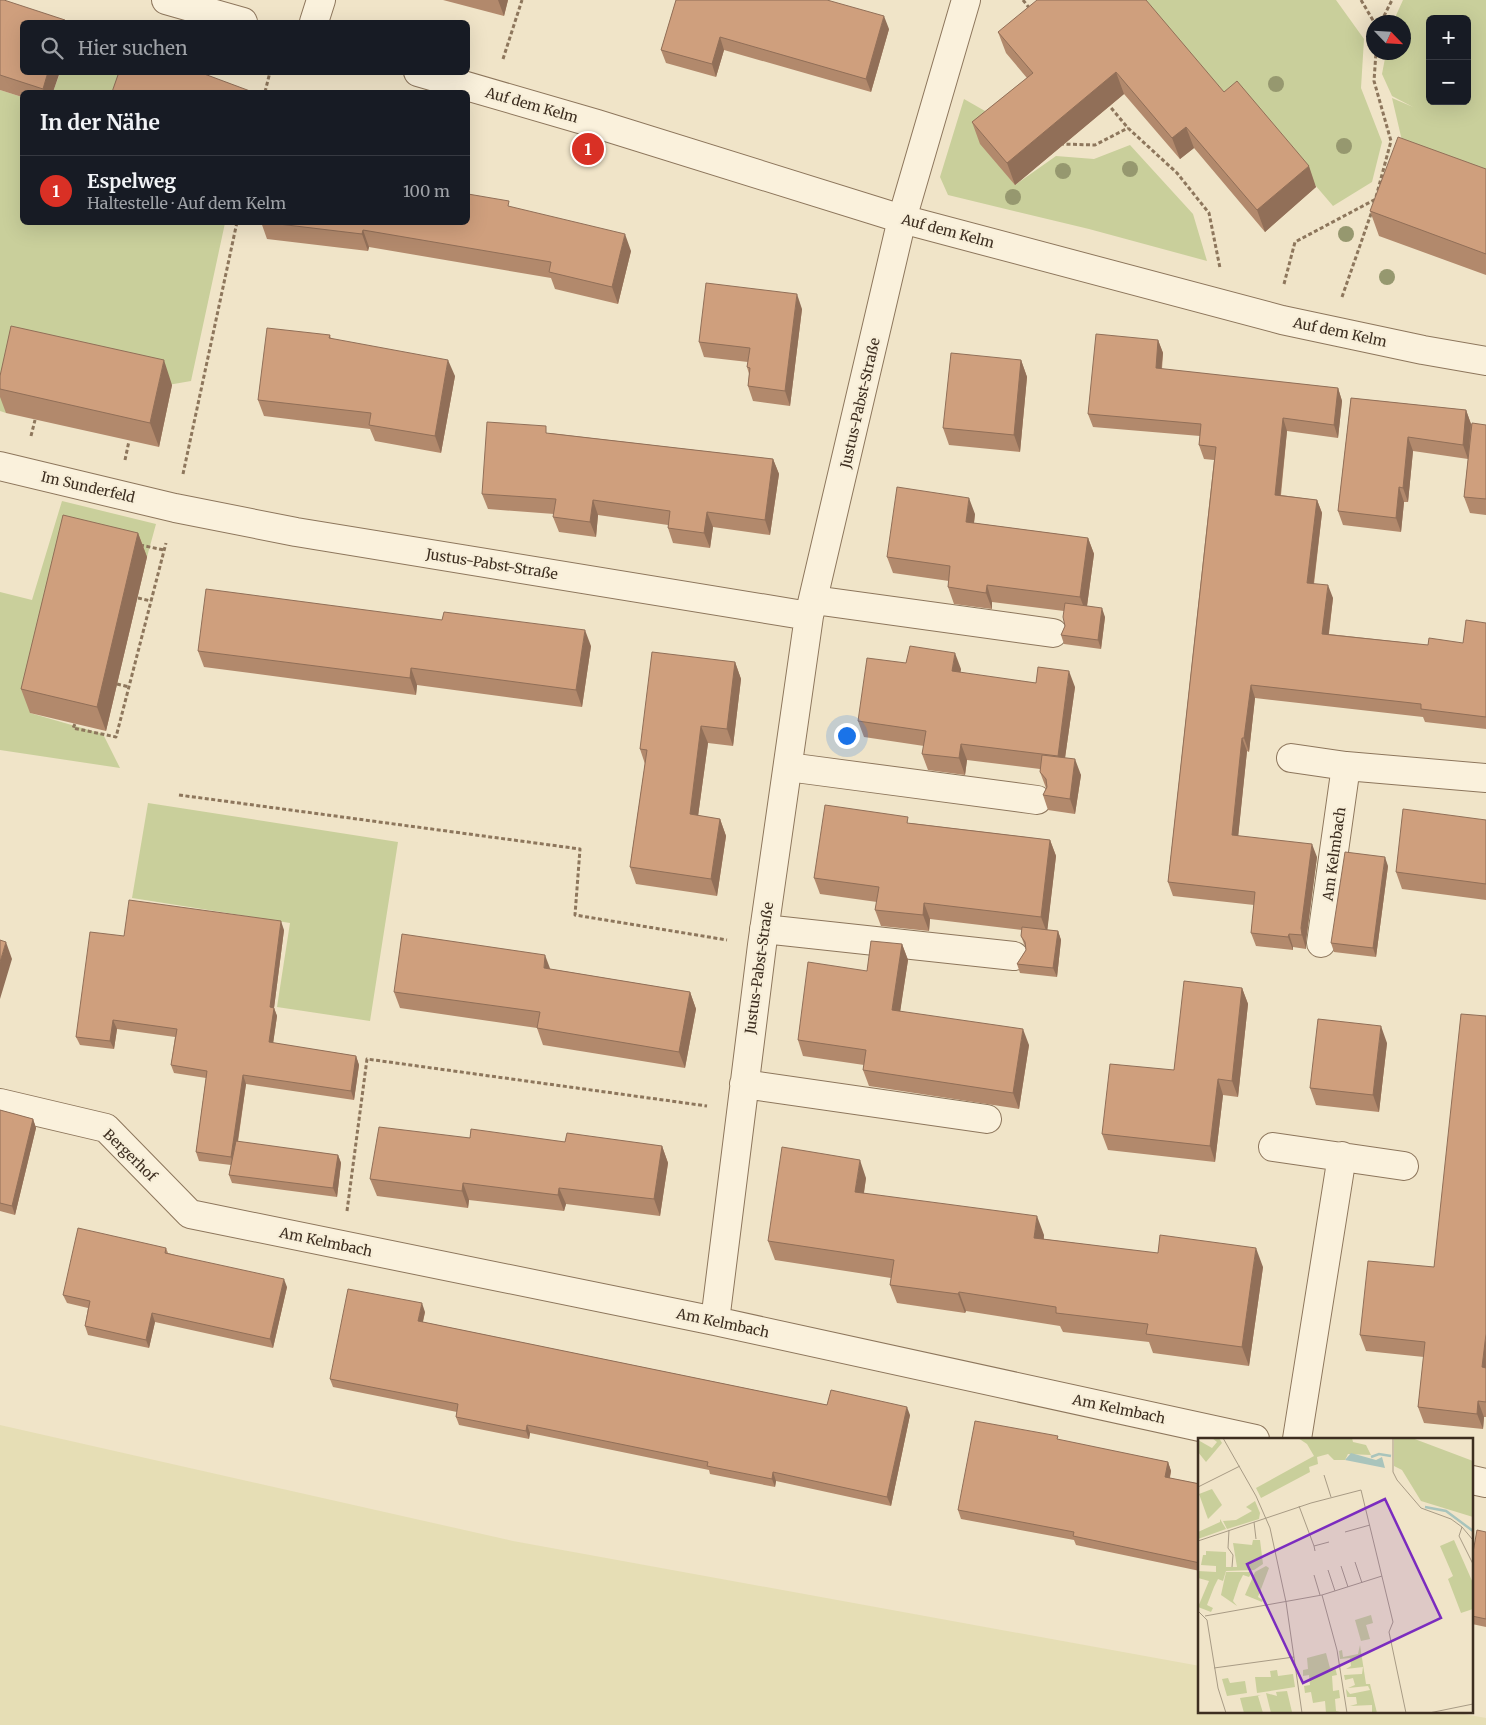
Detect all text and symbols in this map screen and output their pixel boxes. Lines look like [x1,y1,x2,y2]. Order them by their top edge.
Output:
north arrow [1366,15,1411,60]
map controls [1426,15,1471,105]
button: + [1426,15,1471,60]
search box [20,20,470,75]
icon: search [38,34,66,62]
text: Hier suchen [78,36,188,60]
button: − [1426,60,1471,105]
street label: Auf dem Kelm [483,83,580,127]
text: In der Nähe [40,109,160,136]
pin: 1 [572,130,604,168]
text: Espelweg [87,169,176,193]
text: 1 [52,181,60,201]
text: 100 m [403,181,450,201]
text: Haltestelle · Auf dem Kelm [87,193,286,213]
street label: Auf dem Kelm [899,210,996,252]
street label: Auf dem Kelm [1291,313,1389,351]
street label: Justus-Pabst-Straße [836,336,884,471]
street label: Im Sunderfeld [39,467,137,507]
street label: Justus-Pabst-Straße [424,545,559,583]
your location [834,723,860,749]
street label: Am Kelmbach [1318,806,1349,903]
street label: Justus-Pabst-Straße [741,901,777,1036]
street label: Bergerhof [100,1125,161,1185]
street label: Am Kelmbach [277,1223,374,1261]
street label: Am Kelmbach [674,1304,771,1342]
street label: Am Kelmbach [1070,1390,1167,1428]
inset map [1198,1438,1474,1712]

